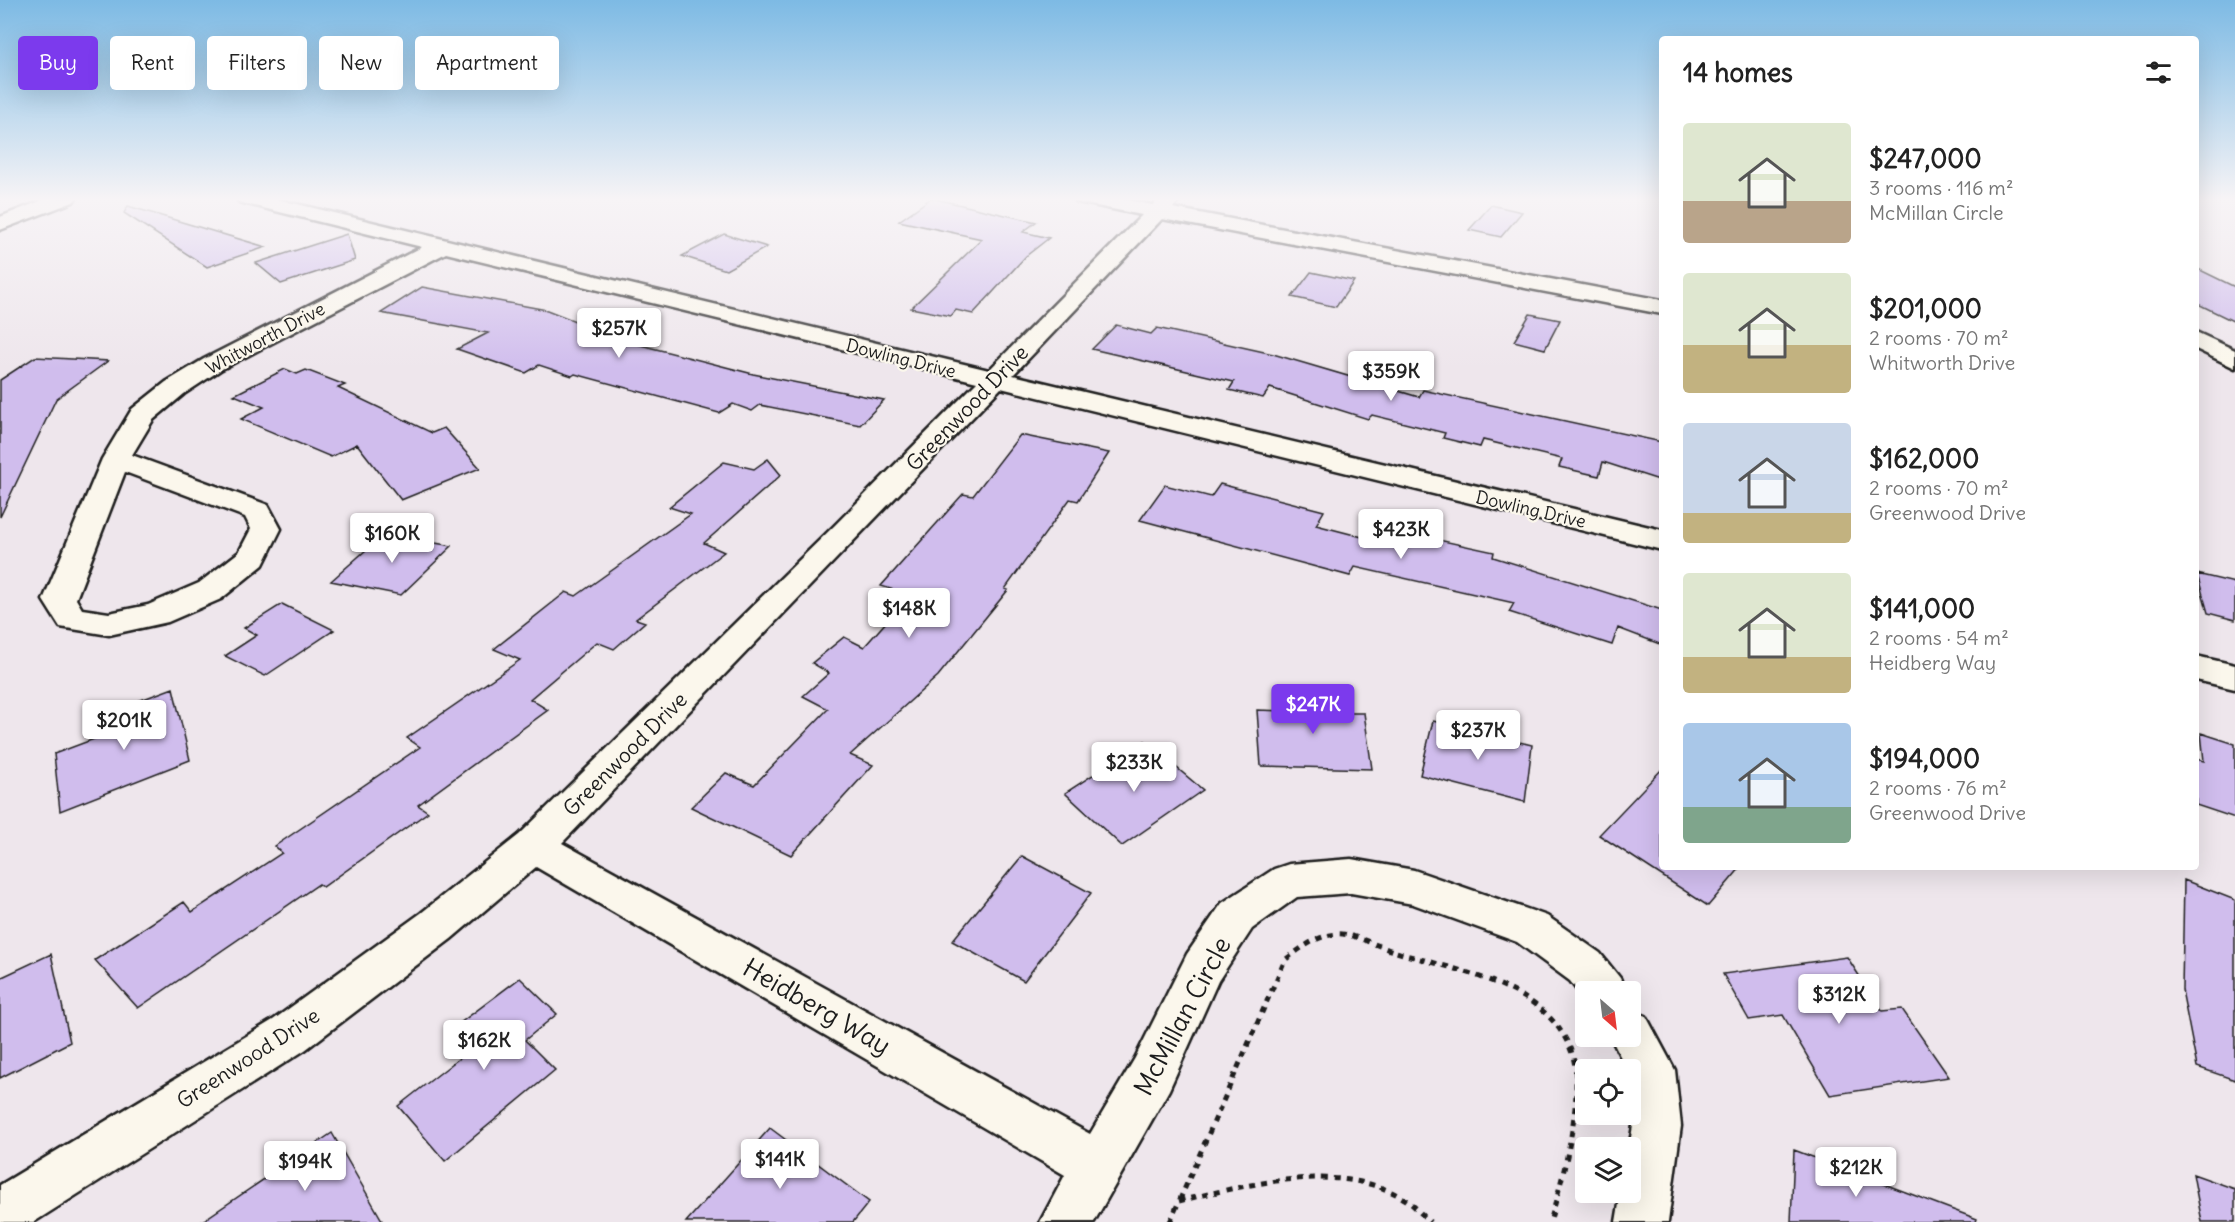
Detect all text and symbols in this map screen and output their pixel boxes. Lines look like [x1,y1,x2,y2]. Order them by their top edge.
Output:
chip: Buy [18,36,98,90]
chip: Rent [110,36,195,90]
chip: Filters [207,36,307,90]
chip: New [319,36,403,90]
chip: Apartment [415,36,559,90]
text: 14 homes [1683,56,1793,89]
icon: filters [2142,56,2175,89]
text: $247,000 [1869,142,1982,175]
icon: home [1731,147,1803,219]
text: 3 rooms · 116 m² [1869,175,2013,200]
text: McMillan Circle [1869,200,2004,225]
text: $201,000 [1869,292,1982,325]
street label: Whitworth Drive [201,297,329,379]
icon: home [1731,297,1803,369]
pin: $257K [577,308,661,359]
text: $257K [591,315,647,340]
text: 2 rooms · 70 m² [1869,325,2009,350]
street label: Dowling Drive [844,333,958,383]
street label: Greenwood Drive [900,339,1034,477]
text: Whitworth Drive [1869,350,2015,375]
pin: $359K [1349,351,1433,402]
text: $359K [1362,358,1420,383]
text: $162,000 [1869,442,1979,475]
icon: home [1731,447,1803,519]
text: 2 rooms · 70 m² [1869,475,2009,500]
street label: Dowling Drive [1474,485,1588,533]
text: Greenwood Drive [1869,500,2026,525]
pin: $423K [1359,509,1443,560]
pin: $160K [350,513,434,564]
text: $423K [1372,516,1430,541]
text: $160K [364,520,420,545]
pin: $148K [867,588,951,639]
text: $141,000 [1869,592,1975,625]
text: $148K [882,595,936,620]
icon: home [1731,597,1803,669]
text: 2 rooms · 54 m² [1869,625,2009,650]
text: Heidberg Way [1869,650,1996,675]
pin: $247K [1271,684,1355,735]
street label: Greenwood Drive [557,686,693,822]
text: $247K [1285,691,1341,716]
pin: $201K [82,700,166,751]
text: $201K [96,707,152,732]
pin: $237K [1436,710,1520,761]
text: $237K [1450,717,1506,742]
pin: $233K [1092,742,1176,793]
text: $194,000 [1869,742,1980,775]
icon: home [1731,747,1803,819]
text: $233K [1105,749,1163,774]
text: 2 rooms · 76 m² [1869,775,2007,800]
text: Greenwood Drive [1869,800,2026,825]
street label: McMillan Circle [1126,931,1238,1101]
street label: Heidberg Way [737,950,897,1062]
pin: $312K [1797,974,1881,1025]
north arrow [1575,981,1641,1047]
map controls [1575,981,1641,1203]
text: $312K [1812,981,1866,1006]
street label: Greenwood Drive [172,1002,324,1114]
pin: $162K [442,1020,526,1071]
text: $162K [457,1027,511,1052]
button: locate [1575,1059,1641,1125]
button: layers [1575,1137,1641,1203]
pin: $141K [738,1139,822,1190]
pin: $194K [263,1141,347,1192]
text: $141K [755,1146,805,1171]
pin: $212K [1814,1147,1898,1198]
text: $194K [278,1148,332,1173]
text: $212K [1829,1154,1883,1179]

